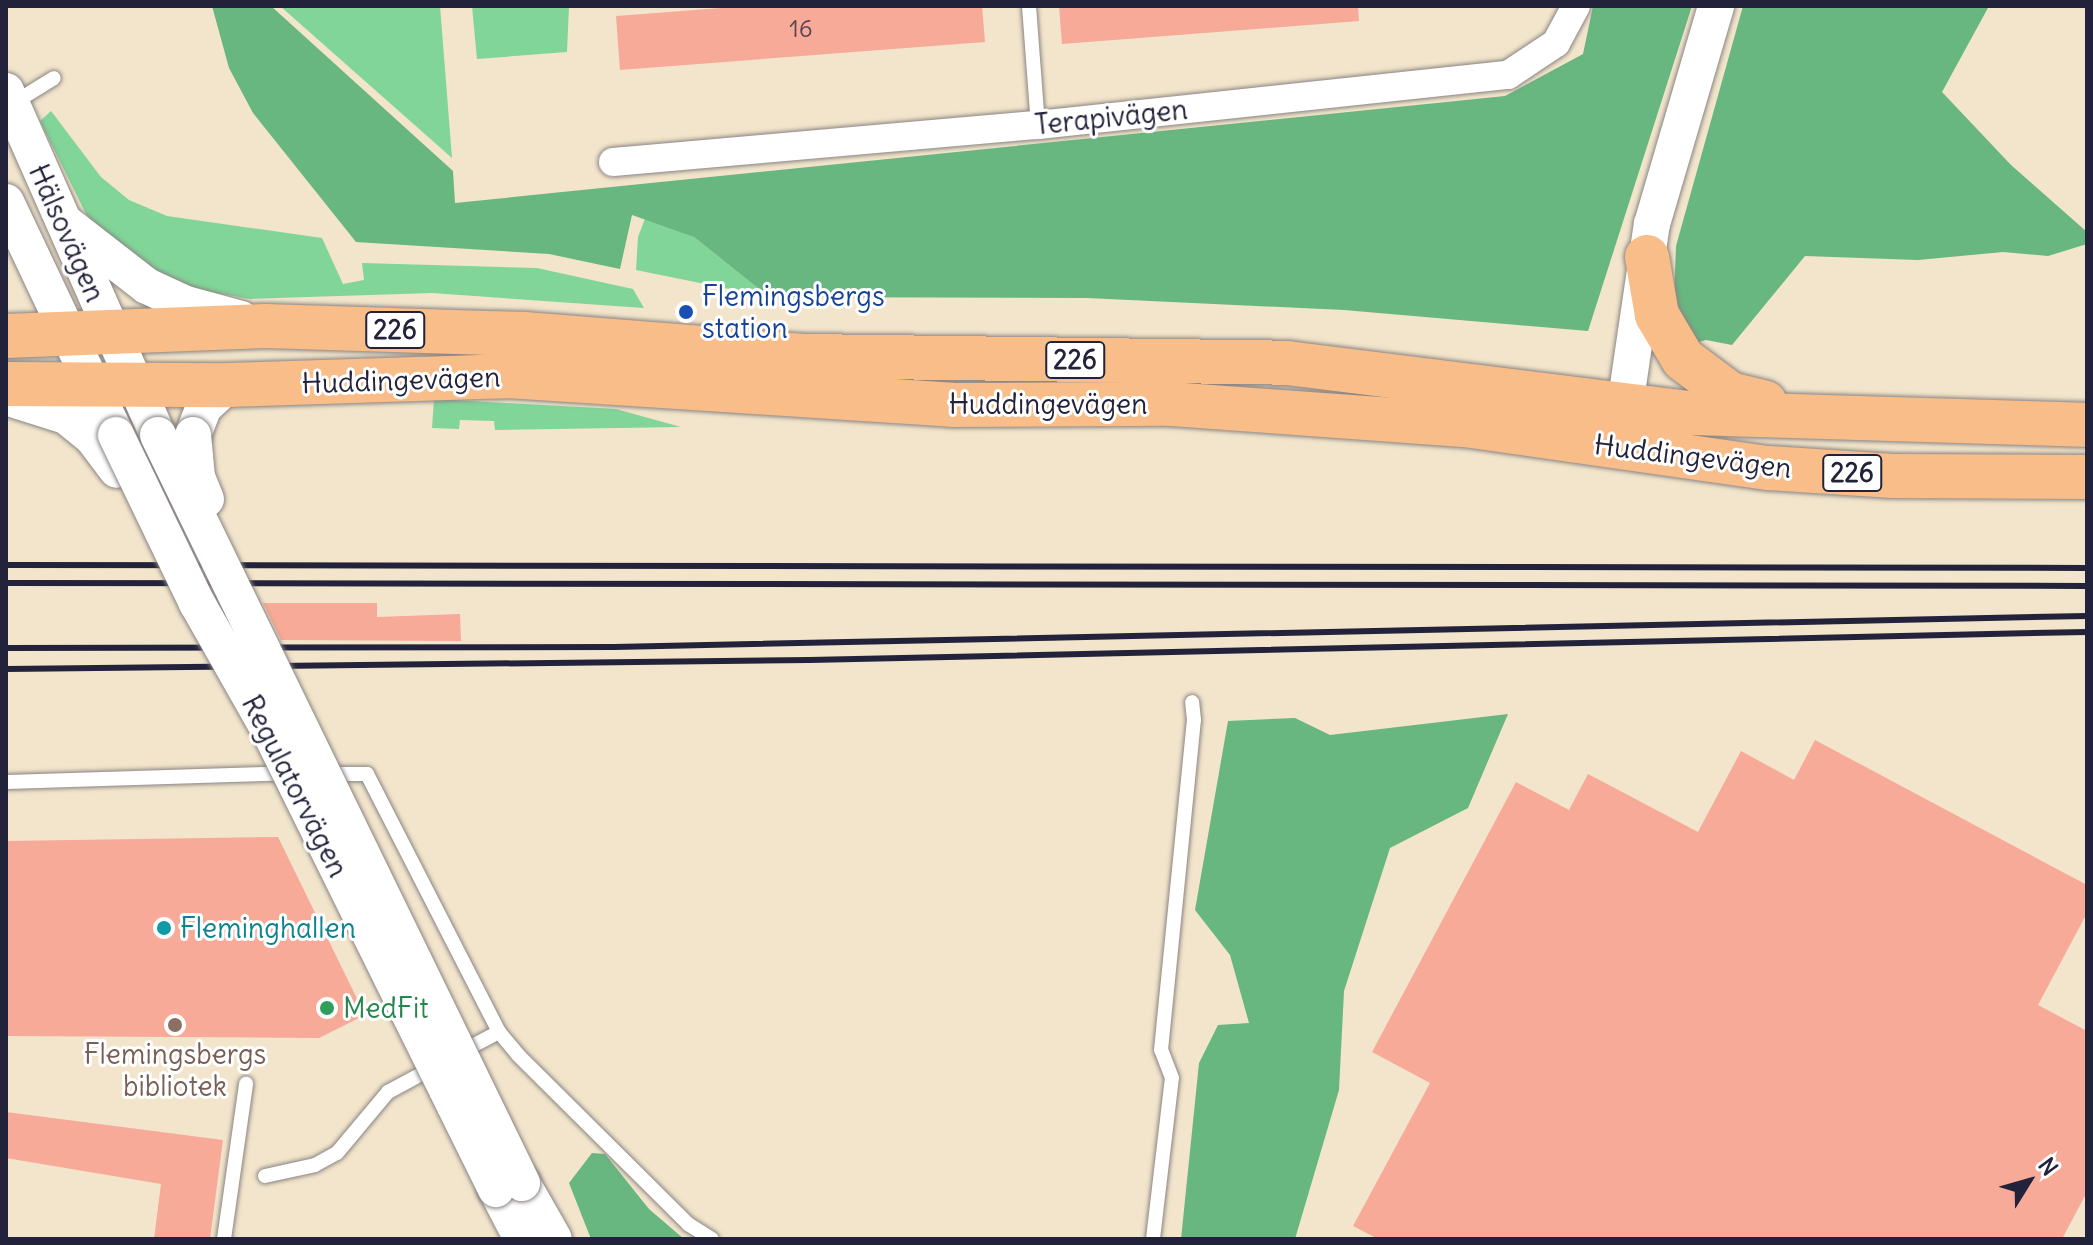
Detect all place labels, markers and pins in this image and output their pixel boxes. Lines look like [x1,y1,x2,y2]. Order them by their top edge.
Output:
place label: Flemingsbergs station [702,279,885,345]
marker: Flemingsbergs station [677,303,695,321]
place label: Fleminghallen [180,911,356,945]
marker: Fleminghallen [155,919,173,937]
place label: MedFit [343,991,429,1025]
marker: MedFit [318,999,336,1017]
marker: Flemingsbergs bibliotek [166,1016,184,1034]
place label: Flemingsbergs bibliotek [84,1037,266,1103]

